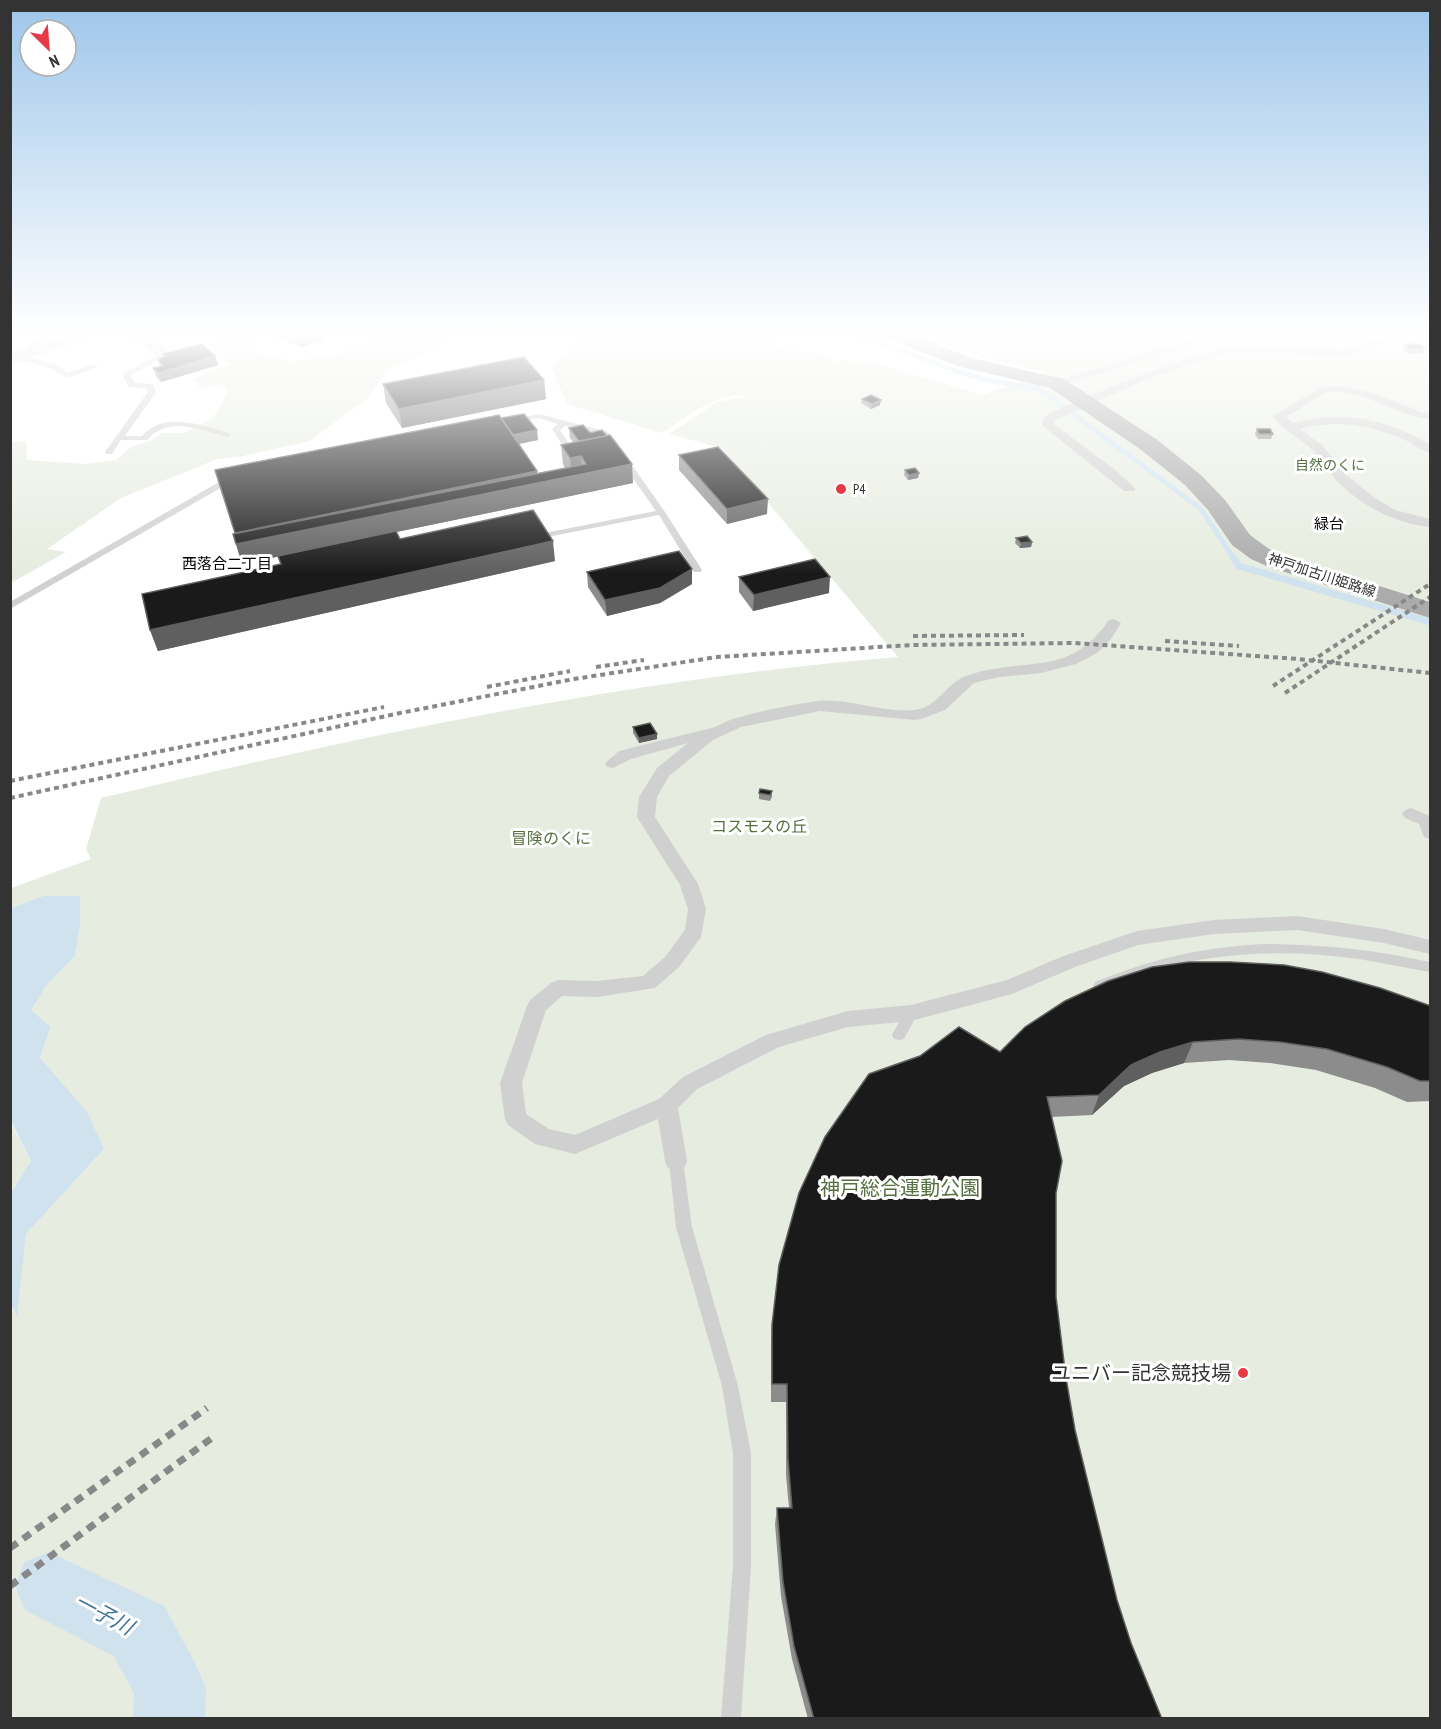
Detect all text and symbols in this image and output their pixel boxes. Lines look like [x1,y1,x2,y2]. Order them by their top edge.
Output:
north arrow [18,18,78,78]
text: N [46,51,62,72]
park label: 自然のくに [1295,456,1365,474]
place label: P4 [853,480,866,498]
marker: P4 [834,482,848,496]
district label: 緑台 [1314,514,1344,533]
street label: 神戸加古川姫路線 [1266,549,1378,601]
district label: 西落合二丁目 [182,554,272,573]
park label: コスモスの丘 [711,816,807,836]
park label: 冒険のくに [511,828,591,848]
park label: 神戸総合運動公園 [820,1175,980,1201]
place label: ユニバー記念競技場 [1051,1360,1231,1386]
marker: ユニバー記念競技場 [1236,1366,1250,1380]
water label: 一子川 [70,1587,140,1642]

